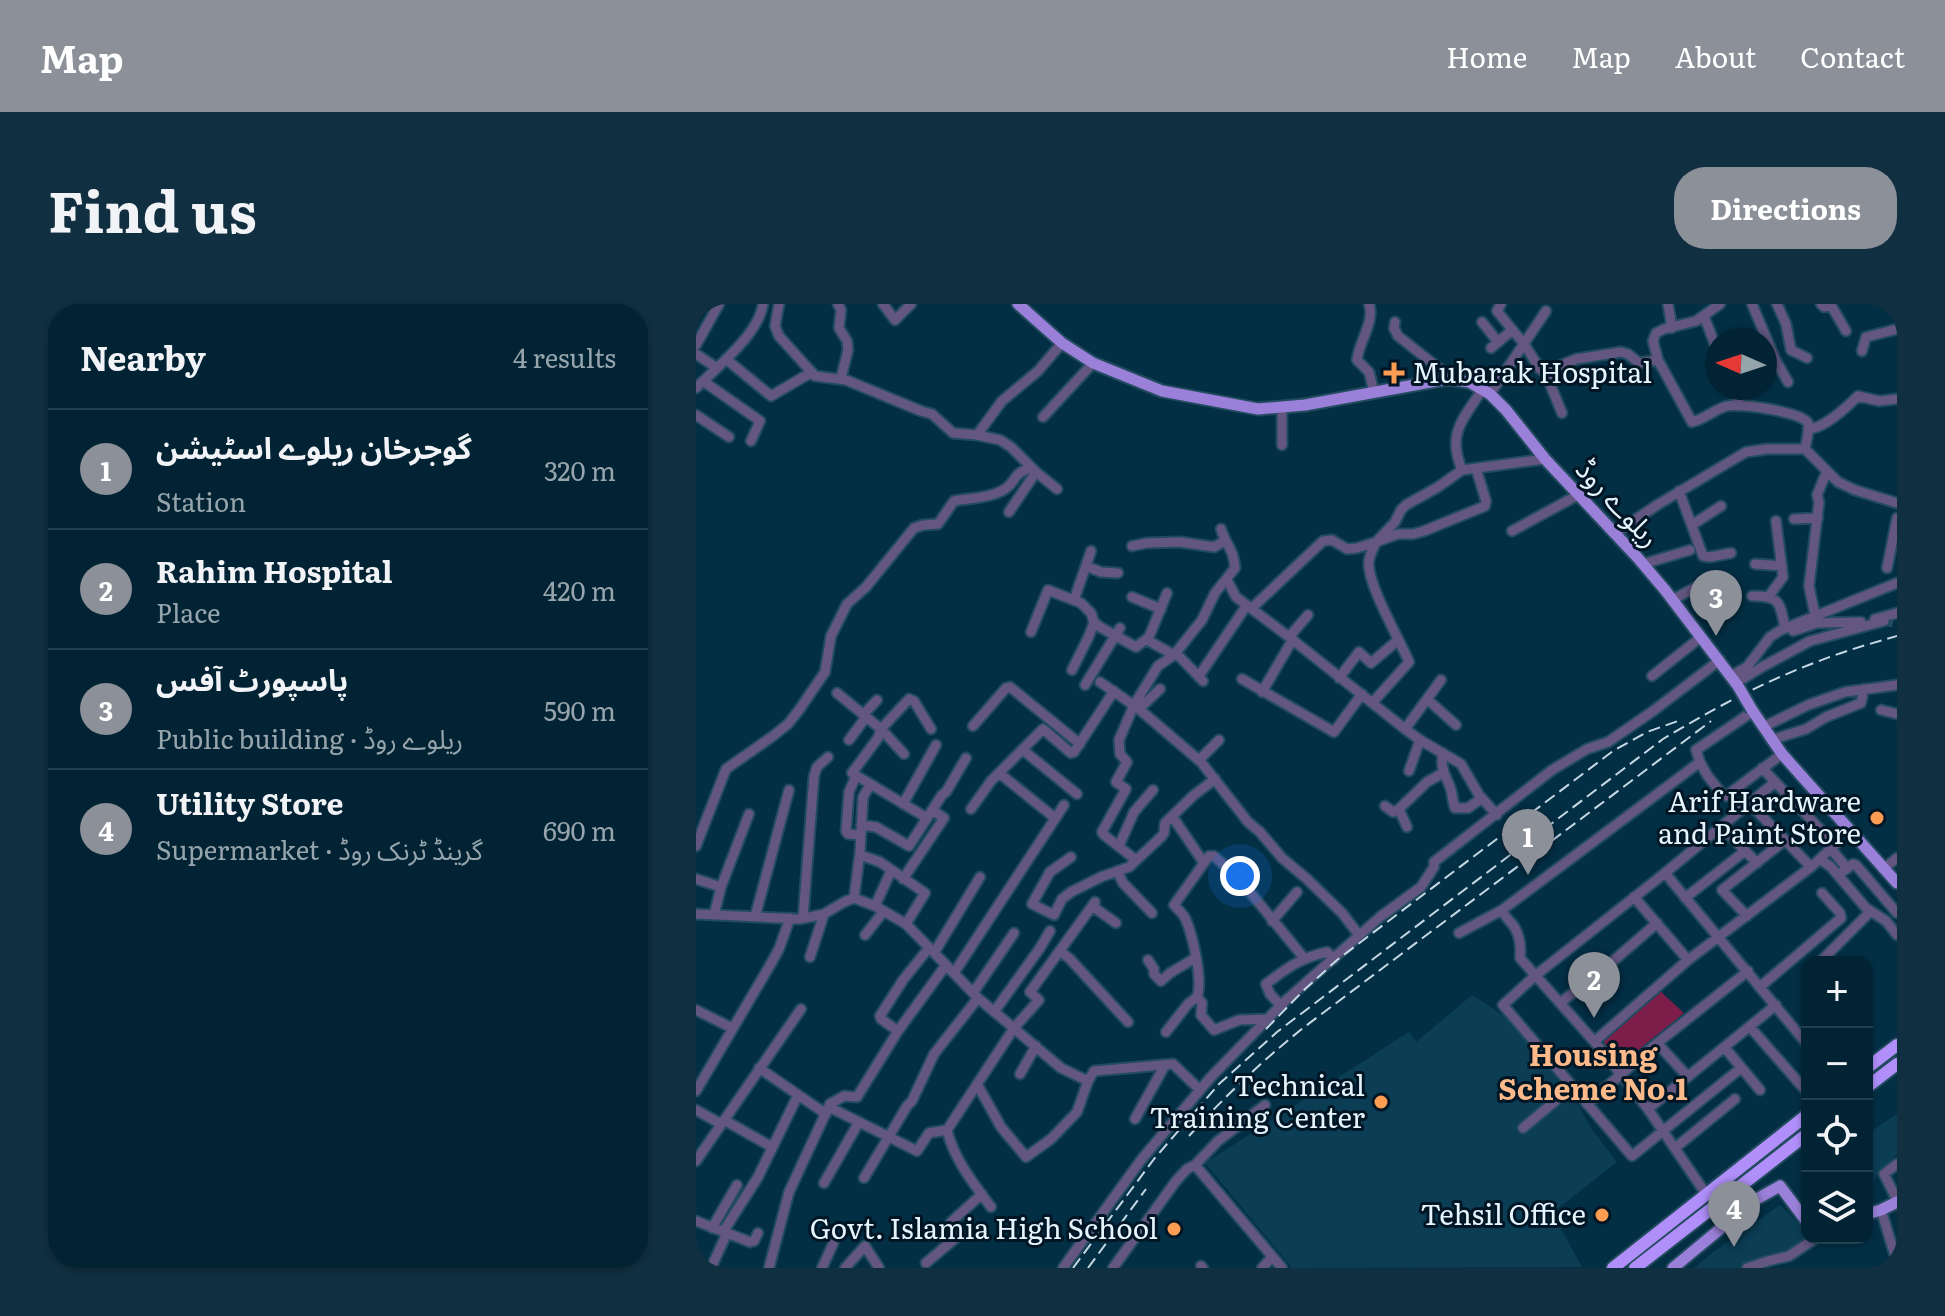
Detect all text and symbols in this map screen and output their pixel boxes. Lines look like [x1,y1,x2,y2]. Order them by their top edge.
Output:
text: Map [40,28,124,85]
text: Home [1446,35,1527,77]
text: Map [1571,35,1631,77]
text: About [1675,35,1756,77]
text: Contact [1800,35,1905,77]
text: Find us [48,167,257,250]
button: Directions [1674,167,1897,249]
north arrow [1705,328,1777,400]
text: Nearby [80,331,206,381]
text: 4 results [513,337,616,376]
place label: Mubarak Hospital [1412,350,1652,392]
marker: Mubarak Hospital [1383,362,1405,384]
text: گوجرخان ریلوے اسٹیشن [156,424,472,468]
street label: ریلوے روڈ [1567,448,1671,555]
text: 1 [101,450,111,489]
text: 320 m [544,450,616,489]
text: Station [156,481,246,520]
text: Rahim Hospital [156,548,393,592]
text: 2 [99,570,113,609]
text: 420 m [543,570,616,609]
pin: 3 [1690,570,1742,636]
text: Place [156,592,221,631]
text: پاسپورٹ آفس [156,656,348,700]
text: 3 [99,690,113,729]
text: 590 m [544,690,616,729]
text: Public building · ریلوے روڈ [156,718,463,757]
place label: Arif Hardware and Paint Store [1658,779,1861,853]
text: Utility Store [156,780,343,824]
pin: 1 [1502,809,1554,875]
marker: Arif Hardware and Paint Store [1868,809,1886,827]
text: 4 [98,810,114,849]
text: 690 m [543,810,616,849]
text: Supermarket · گرینڈ ٹرنک روڈ [156,829,483,868]
your location [1220,856,1260,896]
pin: 2 [1568,952,1620,1018]
map controls [1801,956,1873,1244]
button: + [1801,956,1873,1028]
button: − [1801,1028,1873,1100]
district label: Housing Scheme No.1 [1498,1031,1688,1109]
place label: Technical Training Center [1150,1063,1366,1137]
marker: Technical Training Center [1372,1093,1390,1111]
button: locate [1801,1100,1873,1172]
button: layers [1801,1172,1873,1244]
pin: 4 [1708,1181,1760,1247]
place label: Tehsil Office [1420,1192,1586,1234]
place label: Govt. Islamia High School [810,1206,1158,1248]
marker: Tehsil Office [1593,1206,1611,1224]
marker: Govt. Islamia High School [1165,1220,1183,1238]

